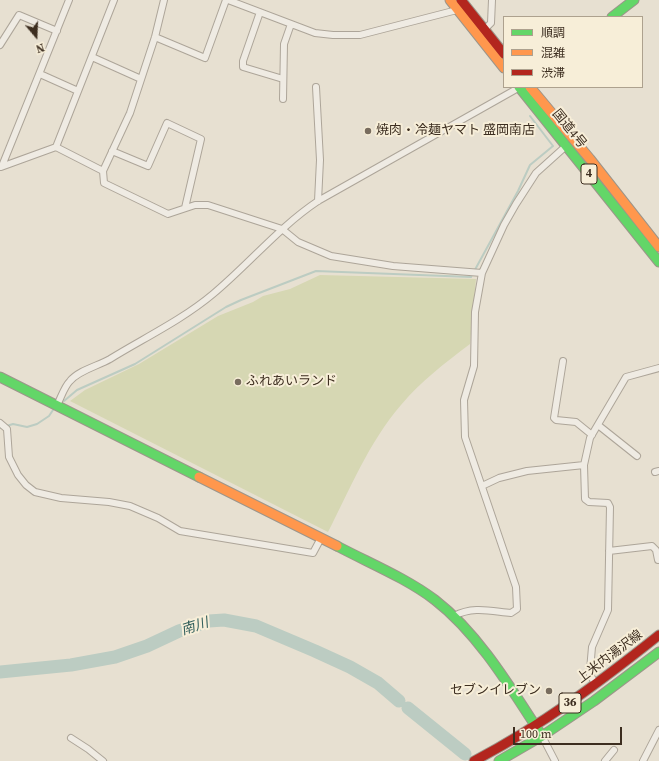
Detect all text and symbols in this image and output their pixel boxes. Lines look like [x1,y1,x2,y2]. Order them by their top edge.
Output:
north arrow [16,16,56,56]
legend [503,16,643,88]
text: 順調 [541,25,565,41]
text: N [34,39,46,56]
text: 混雑 [541,45,565,61]
text: 渋滞 [541,65,565,81]
street label: 国道4号 [549,106,589,152]
place label: 焼肉・冷麺ヤマト 盛岡南店 [376,123,535,139]
marker: 焼肉・冷麺ヤマト 盛岡南店 [363,126,373,136]
road number: 4 [581,164,597,184]
place label: ふれあいランド [246,374,337,390]
marker: ふれあいランド [233,377,243,387]
water label: 南川 [179,615,211,639]
street label: 上米内湯沢線 [574,627,646,687]
place label: セブンイレブン [450,683,541,699]
marker: セブンイレブン [544,686,554,696]
road number: 36 [559,693,581,713]
scale bar [515,719,624,745]
text: 100 m [520,726,552,742]

